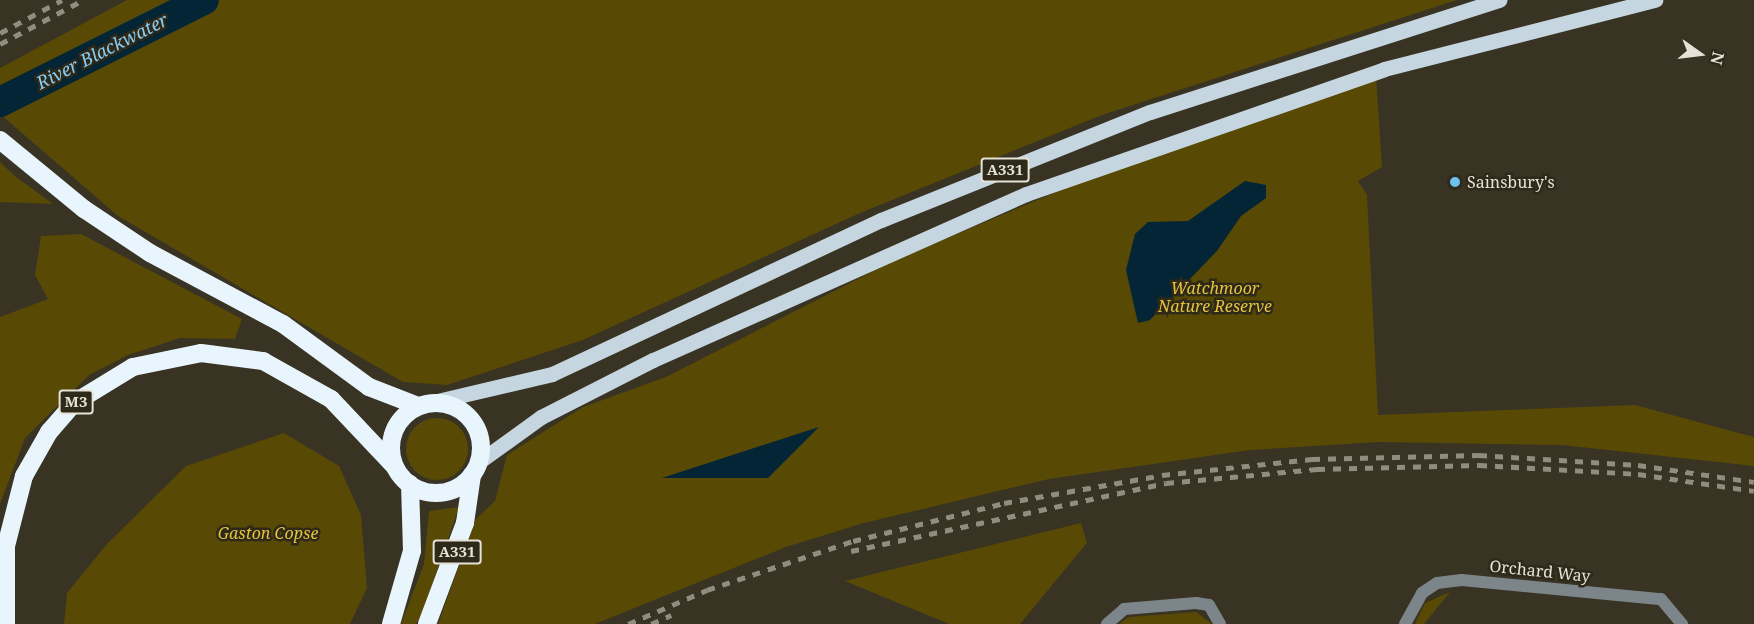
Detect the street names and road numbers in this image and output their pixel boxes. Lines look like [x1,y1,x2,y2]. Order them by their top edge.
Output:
road number: A331 [980,158,1030,182]
road number: M3 [58,390,94,414]
road number: A331 [432,540,482,564]
street label: Orchard Way [1489,556,1591,586]

